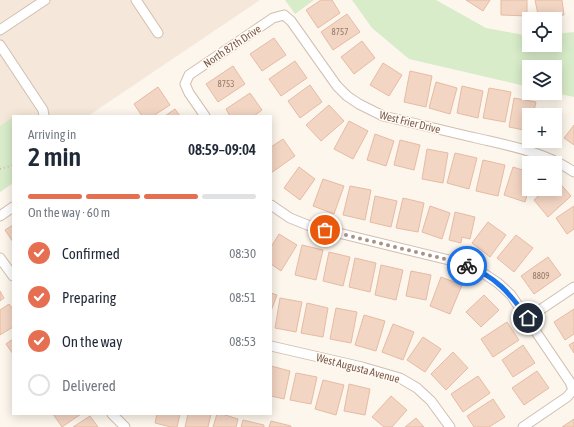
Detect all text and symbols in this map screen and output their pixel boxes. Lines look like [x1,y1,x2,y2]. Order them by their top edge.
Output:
map controls [522,12,562,196]
button: locate [522,12,562,52]
street label: North 87th Drive [201,22,263,70]
house number: 8757 [332,27,348,37]
button: layers [522,60,562,100]
house number: 8753 [218,79,234,89]
button: + [522,108,562,148]
street label: West Frier Drive [378,109,442,135]
text: Arriving in [28,127,76,142]
text: 08:59–09:04 [188,141,256,158]
text: 2 min [28,142,81,172]
button: − [522,156,562,196]
text: On the way · 60 m [28,205,110,220]
pin [308,213,342,247]
icon: bag [314,219,336,241]
icon: check [28,242,50,264]
text: Confirmed [62,245,120,262]
text: 08:30 [229,246,256,261]
courier [447,246,487,286]
icon: bike [456,255,478,277]
house number: 8809 [533,271,549,281]
icon: check [28,286,50,308]
text: Preparing [62,289,116,306]
text: 08:51 [229,290,256,305]
pin [511,301,545,335]
icon: home [517,307,539,329]
icon: check [28,330,50,352]
text: On the way [62,333,123,350]
text: 08:53 [229,334,256,349]
street label: West Augusta Avenue [315,351,401,385]
text: Delivered [62,377,116,394]

